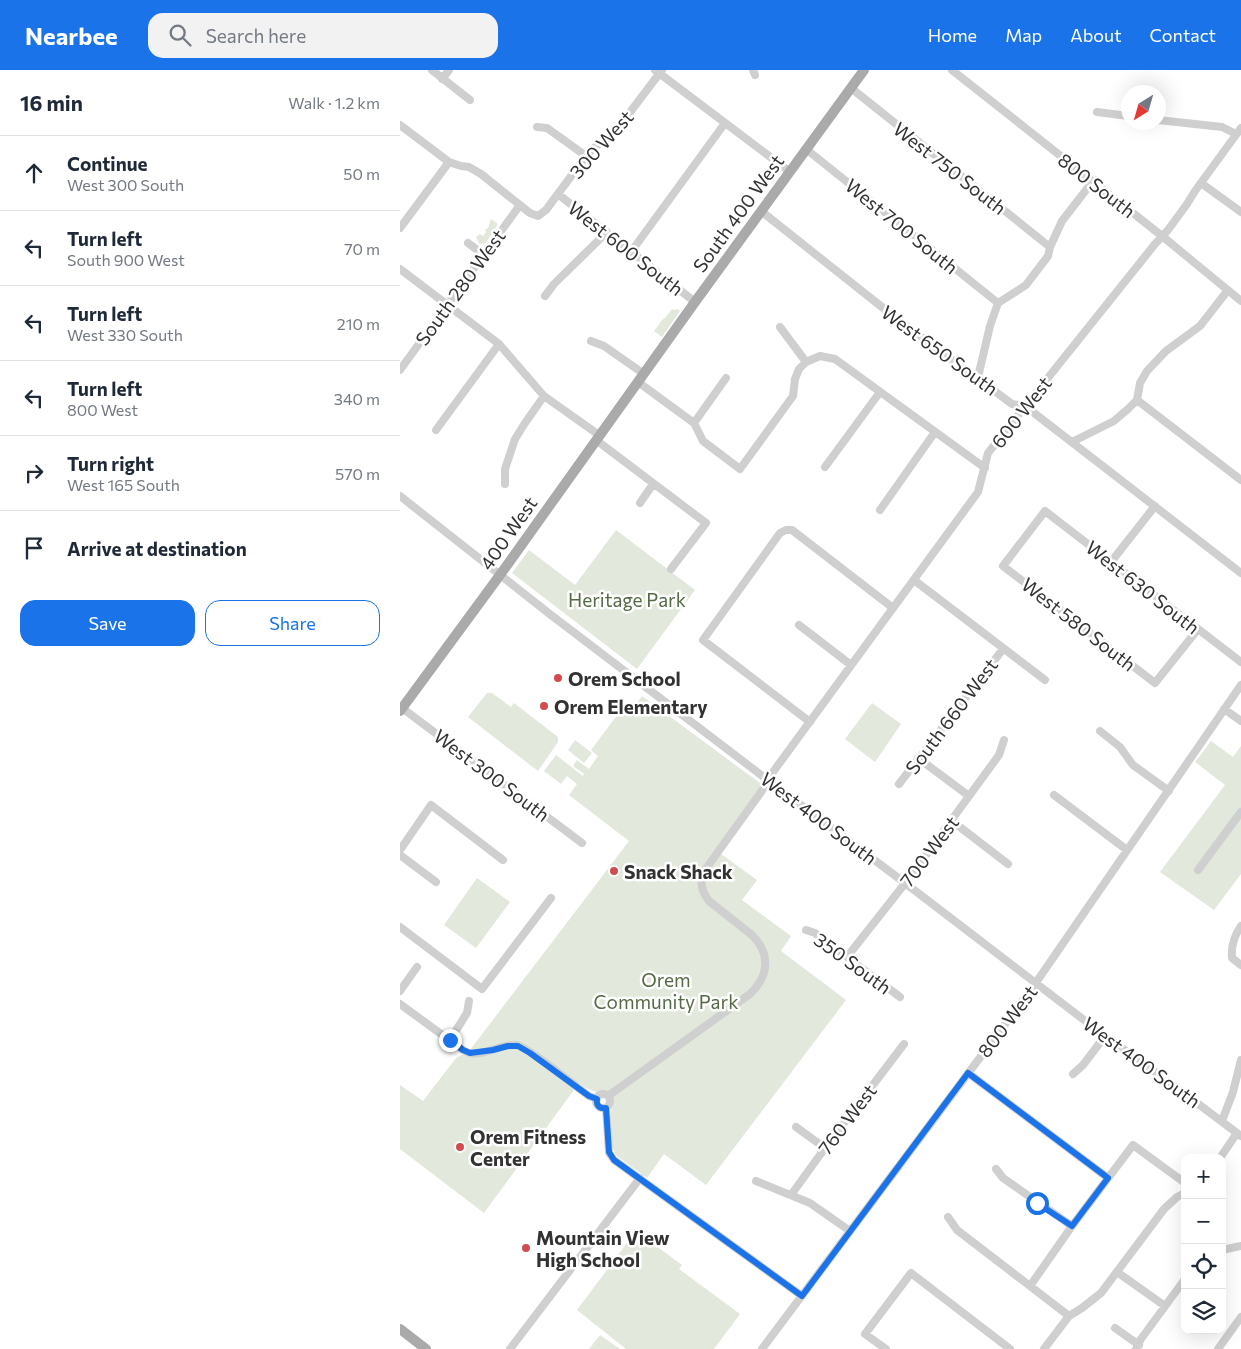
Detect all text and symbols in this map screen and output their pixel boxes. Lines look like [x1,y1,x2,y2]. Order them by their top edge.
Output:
search box [148,13,498,58]
text: Nearbee [25,21,118,50]
icon: search [166,21,194,49]
text: Search here [206,24,306,47]
text: Home [928,24,977,46]
text: Map [1005,24,1042,46]
text: About [1070,24,1122,46]
text: Contact [1150,24,1216,46]
north arrow [1121,85,1166,130]
text: 16 min [20,90,83,115]
text: Walk · 1.2 km [288,93,380,112]
street label: 300 West [564,105,638,183]
street label: West 750 South [889,117,1011,219]
street label: 800 South [1054,148,1140,222]
street label: South 400 West [688,150,788,276]
text: Continue [67,152,147,175]
icon: ahead [20,159,48,187]
text: 50 m [343,164,380,183]
street label: West 700 South [841,174,963,278]
text: West 300 South [67,175,184,194]
street label: West 600 South [564,196,688,300]
street label: South 280 West [410,224,510,350]
text: Turn left [67,227,142,250]
icon: left [20,234,48,262]
text: 70 m [344,239,380,258]
text: South 900 West [67,250,185,269]
street label: West 650 South [877,300,1003,400]
text: Turn left [67,302,142,325]
icon: left [20,309,48,337]
text: 210 m [337,314,380,333]
text: West 330 South [67,325,183,344]
street label: 600 West [986,371,1056,452]
text: Turn left [67,377,142,400]
icon: left [20,384,48,412]
text: 340 m [334,389,380,408]
text: 800 West [67,400,138,419]
text: Turn right [67,452,154,475]
icon: right [20,459,48,487]
text: 570 m [335,464,380,483]
text: West 165 South [67,475,180,494]
street label: 400 West [474,492,542,574]
icon: arrive [20,534,48,562]
street label: West 630 South [1081,535,1205,639]
text: Arrive at destination [67,537,247,560]
street label: West 580 South [1017,572,1141,676]
park label: Heritage Park [568,588,686,611]
button: Save [20,600,195,646]
button: Share [205,600,380,646]
street label: South 660 West [900,653,1002,778]
place label: Orem School [568,667,681,690]
marker: Orem School [552,672,564,684]
place label: Orem Elementary [554,695,708,718]
marker: Orem Elementary [538,700,550,712]
street label: West 300 South [430,724,554,826]
street label: West 400 South [756,767,882,869]
street label: 700 West [895,811,963,891]
place label: Snack Shack [624,860,733,883]
marker: Snack Shack [608,865,620,877]
street label: 350 South [810,927,896,999]
park label: Orem Community Park [594,968,738,1013]
street label: 800 West [972,980,1042,1062]
street label: West 400 South [1079,1012,1205,1112]
route end [439,1029,462,1052]
street label: 760 West [813,1079,881,1159]
place label: Orem Fitness Center [470,1125,586,1170]
marker: Orem Fitness Center [454,1141,466,1153]
map controls [1181,1154,1226,1334]
button: + [1181,1154,1226,1199]
route start [1026,1192,1049,1215]
button: − [1181,1199,1226,1244]
place label: Mountain View High School [536,1226,670,1271]
marker: Mountain View High School [520,1242,532,1254]
button: locate [1181,1244,1226,1289]
button: layers [1181,1289,1226,1334]

